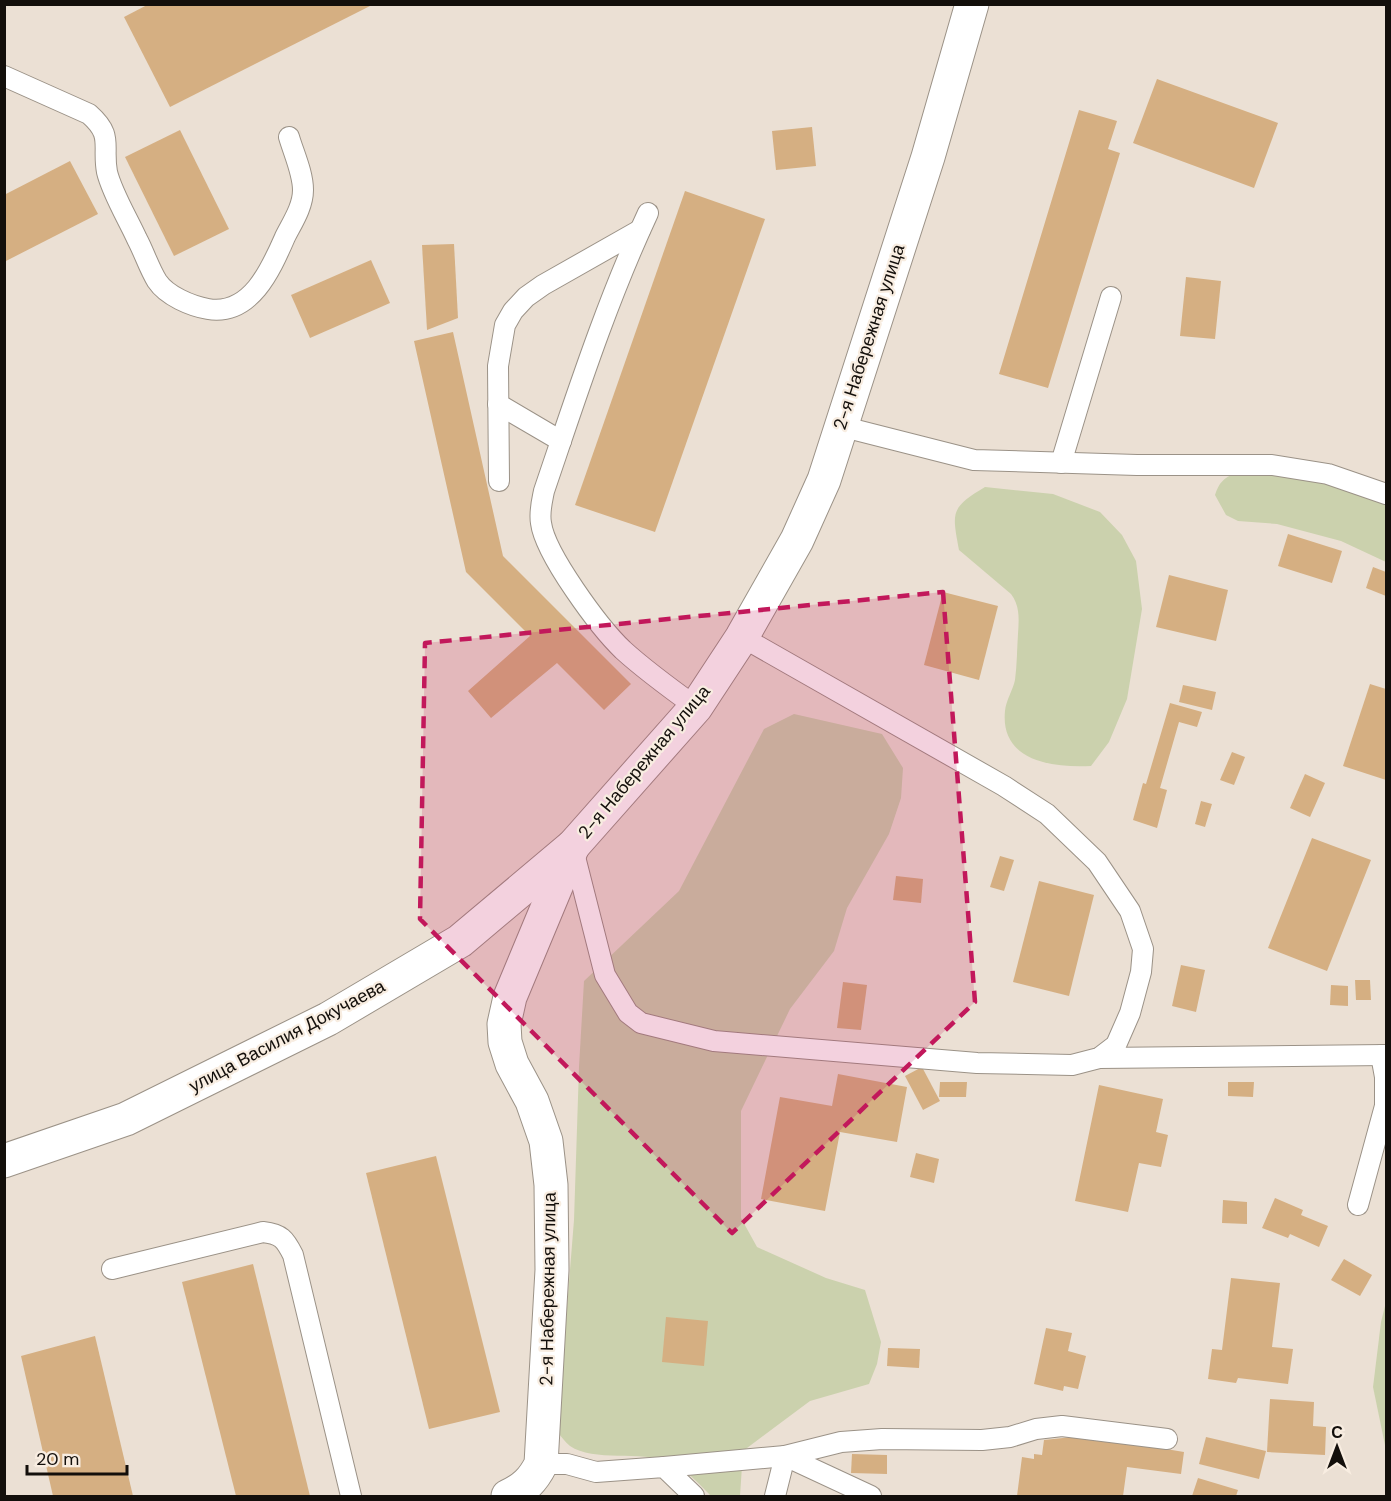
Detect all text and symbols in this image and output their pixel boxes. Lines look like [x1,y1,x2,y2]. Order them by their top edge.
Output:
street label: 2-я Набережная улица [828,240,911,433]
street label: 2-я Набережная улица [573,679,716,844]
street label: улица Василия Докучаева [185,974,390,1098]
street label: 2-я Набережная улица [534,1191,562,1386]
north arrow [1307,1417,1367,1477]
text: С [1331,1422,1343,1443]
scale bar [27,1438,128,1476]
text: 20 m [36,1447,79,1471]

